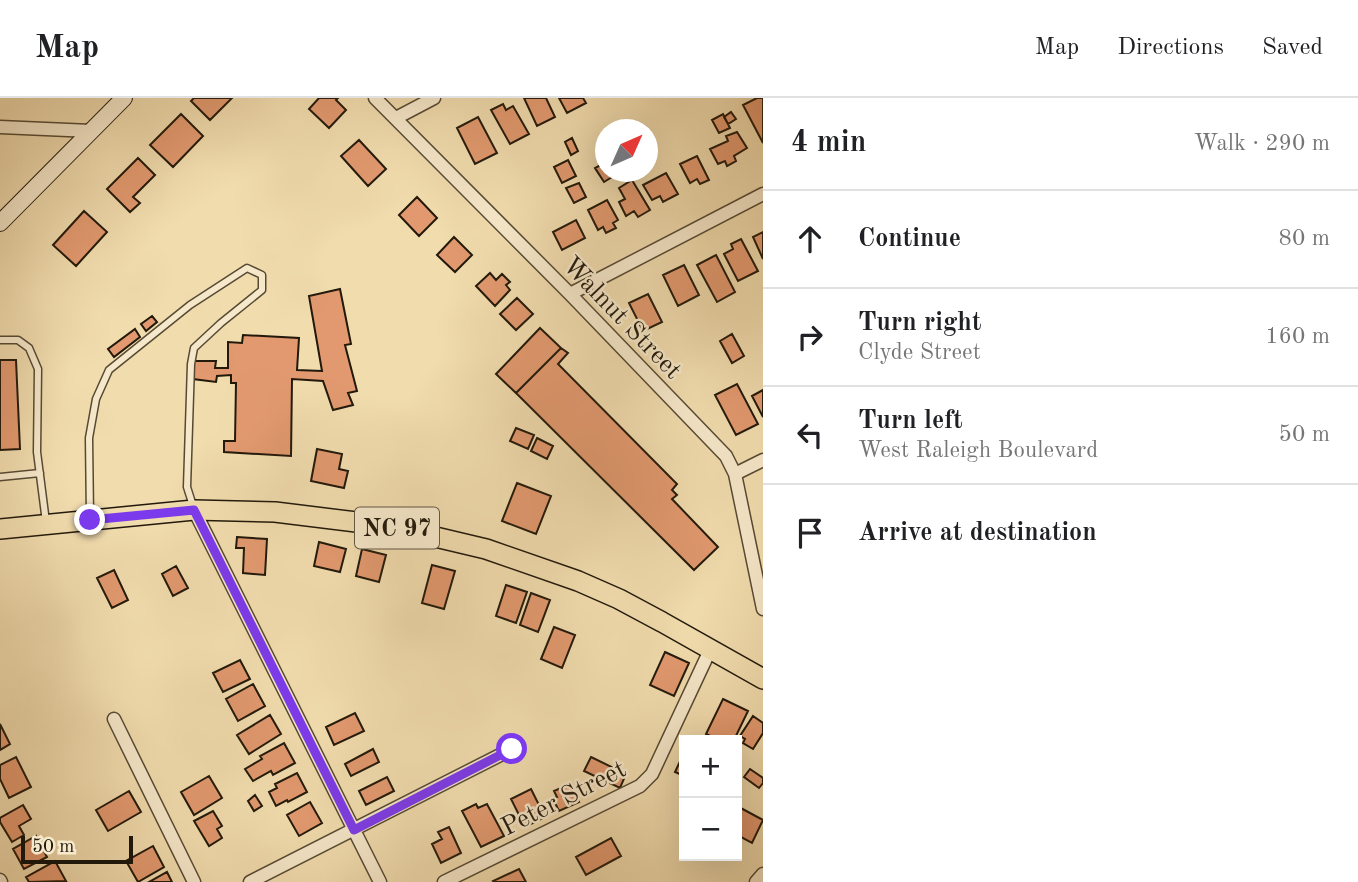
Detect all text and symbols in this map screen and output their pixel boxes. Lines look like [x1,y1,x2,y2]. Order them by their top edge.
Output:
text: Map [35,32,99,65]
text: Map [1035,36,1079,60]
text: Directions [1117,36,1224,60]
text: Saved [1262,36,1323,60]
north arrow [595,119,658,182]
text: 4 min [791,128,866,158]
text: Walk · 290 m [1194,132,1330,155]
icon: ahead [791,220,829,258]
text: Continue [858,226,961,252]
text: 80 m [1279,227,1330,250]
street label: Walnut Street [557,252,686,385]
text: Turn right [858,310,981,336]
icon: right [791,318,829,356]
text: 160 m [1265,325,1330,348]
text: Clyde Street [858,341,981,364]
text: Turn left [858,408,963,434]
icon: left [791,416,829,454]
text: 50 m [1279,423,1330,446]
text: West Raleigh Boulevard [858,439,1098,462]
route end [74,504,105,535]
road number: NC 97 [355,508,439,548]
icon: arrive [791,514,829,552]
text: Arrive at destination [858,520,1097,546]
route start [496,733,527,764]
map controls [679,735,742,861]
button: + [679,735,742,798]
street label: Peter Street [497,756,630,841]
button: − [679,798,742,861]
scale bar [21,833,133,865]
text: 50 m [32,838,74,857]

